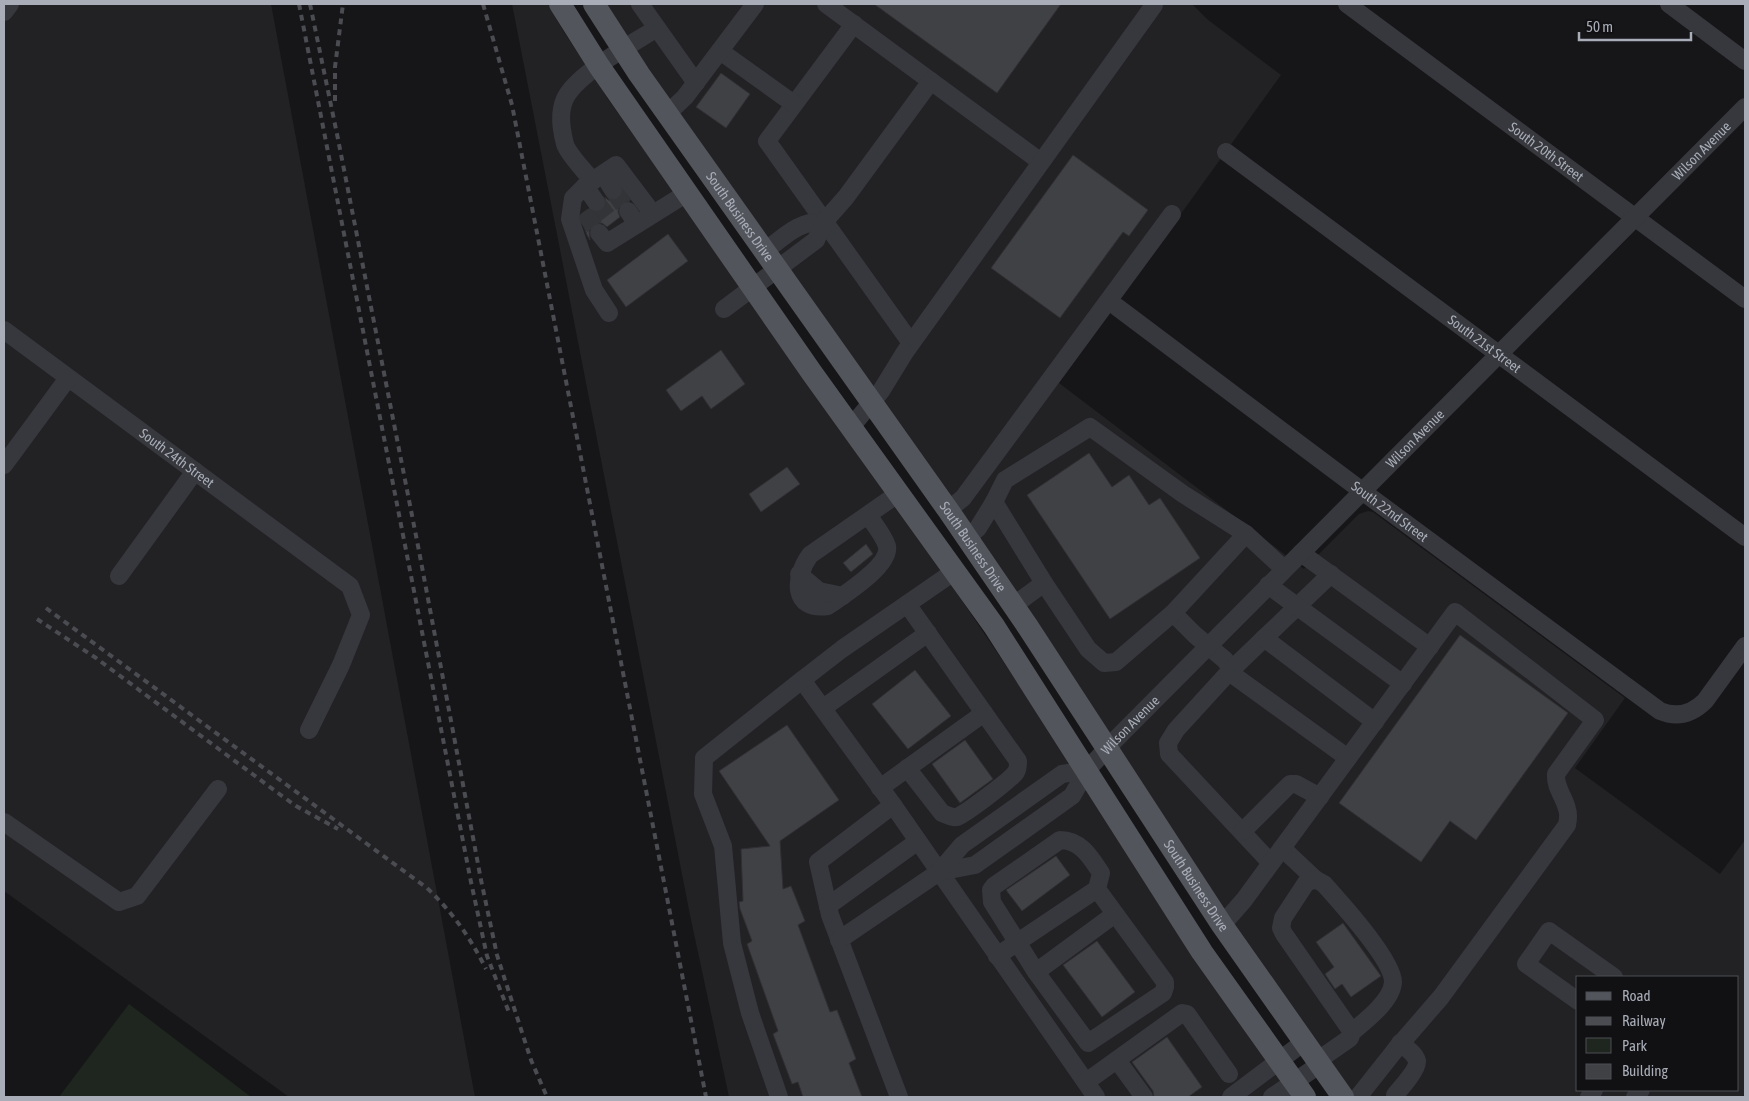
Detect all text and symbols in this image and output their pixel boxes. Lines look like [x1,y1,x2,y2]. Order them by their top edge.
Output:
scale bar [1579,10,1692,42]
text: 50 m [1586,18,1613,35]
street label: Wilson Avenue [1669,118,1734,183]
street label: South 20th Street [1506,119,1587,185]
street label: South Business Drive [703,169,777,264]
street label: South 21st Street [1445,312,1524,376]
street label: Wilson Avenue [1382,406,1448,471]
street label: South 24th Street [136,425,217,491]
street label: South 22nd Street [1348,478,1431,545]
street label: South Business Drive [937,498,1010,595]
street label: Wilson Avenue [1098,692,1163,758]
street label: South Business Drive [1161,837,1232,934]
legend [1576,976,1739,1091]
text: Road [1622,987,1651,1004]
text: Railway [1622,1012,1666,1029]
text: Park [1622,1037,1647,1054]
text: Building [1622,1062,1668,1079]

